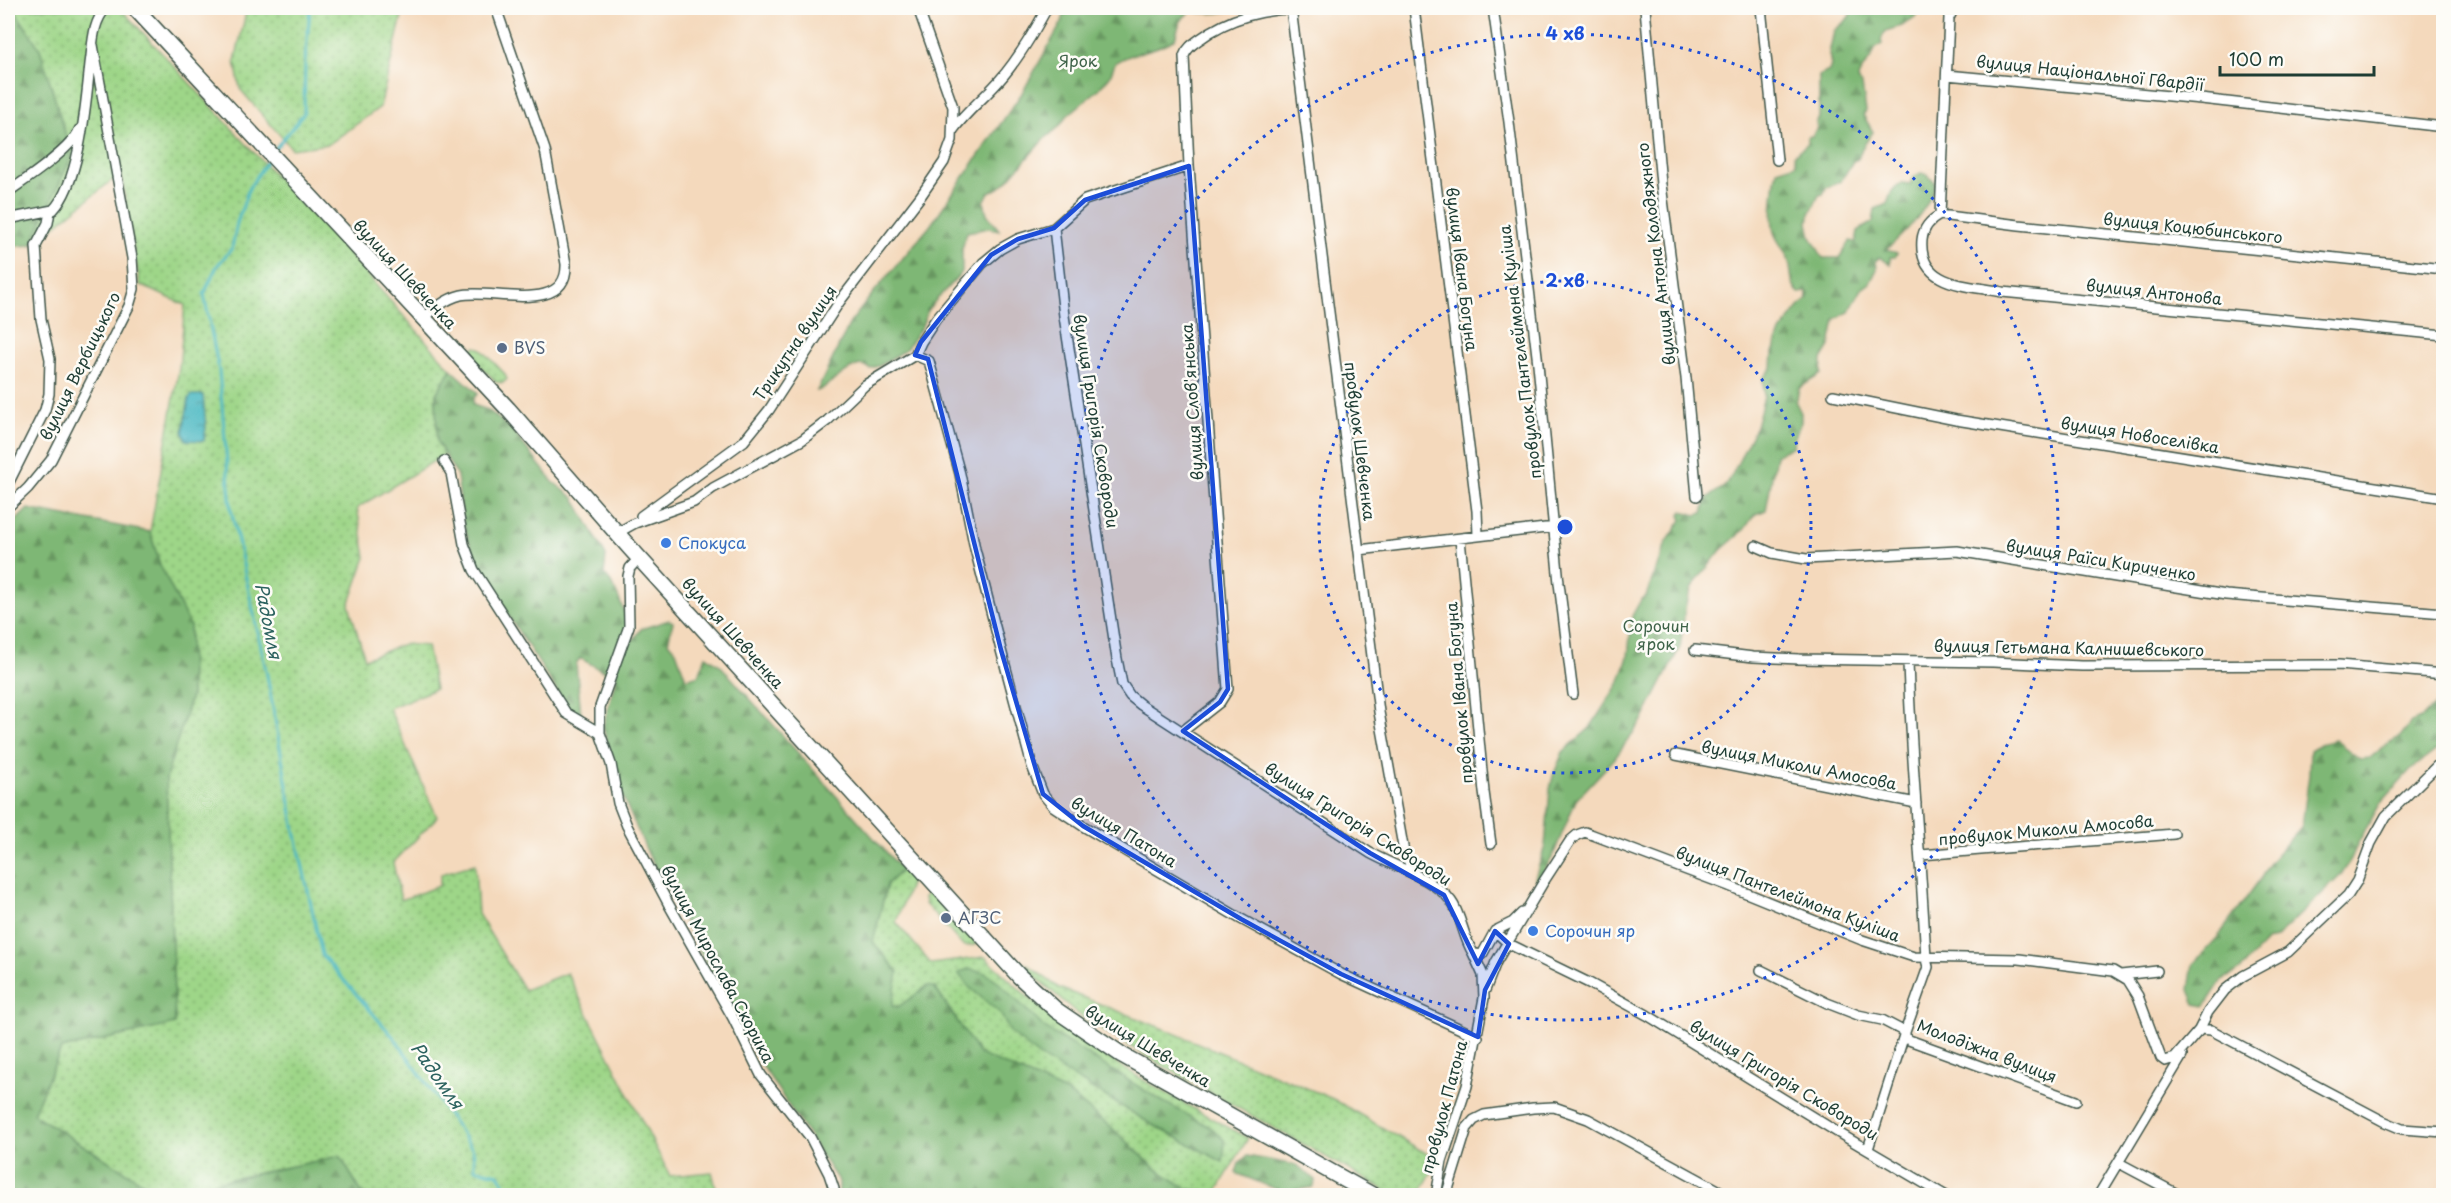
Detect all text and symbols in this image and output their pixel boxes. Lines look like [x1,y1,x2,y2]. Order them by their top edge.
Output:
text: 4 хв [1545,19,1585,46]
scale bar [2220,39,2374,77]
text: 100 m [2229,45,2284,72]
park label: Ярок [1059,48,1098,72]
street label: вулиця Національної Гвардії [1975,48,2206,96]
street label: вулиця Антона Колодяжного [1629,141,1681,367]
street label: вулиця Івана Богуна [1441,186,1485,352]
street label: вулиця Коцюбинського [2102,206,2284,248]
street label: вулиця Шевченка [348,213,463,334]
street label: провулок Пантелеймона Куліша [1491,224,1546,480]
text: 2 хв [1545,266,1585,293]
street label: вулиця Антонова [2085,272,2223,310]
street label: Трикутна вулиця [747,280,842,405]
street label: вулиця Вербицького [33,287,126,444]
street label: вулиця Григорія Сковороди [1068,312,1126,530]
street label: вулиця Слов'янська [1174,323,1208,481]
place label: BVS [514,335,545,359]
marker: BVS [495,341,509,355]
street label: провулок Шевченка [1339,360,1383,522]
street label: вулиця Новоселівка [2059,410,2221,458]
centre of rings [1555,517,1575,537]
place label: Спокуса [678,530,746,554]
street label: вулиця Раїси Кириченко [2004,532,2198,586]
marker: Спокуса [659,536,673,550]
street label: вулиця Шевченка [677,571,790,693]
water label: Радомля [249,580,290,662]
street label: провулок Івана Богуна [1438,601,1478,785]
park label: Сорочин ярок [1622,613,1690,655]
street label: вулиця Гетьмана Калнишевського [1934,633,2204,661]
street label: вулиця Миколи Амосова [1700,733,1899,795]
street label: вулиця Григорія Сковороди [1260,756,1457,891]
street label: вулиця Патона [1067,790,1182,872]
street label: провулок Миколи Амосова [1937,808,2154,850]
street label: вулиця Пантелеймона Куліша [1673,839,1904,947]
street label: вулиця Мирослава Скорика [656,860,781,1067]
place label: АГЗС [958,905,1002,929]
marker: АГЗС [939,911,953,925]
place label: Сорочин яр [1545,918,1635,942]
marker: Сорочин яр [1526,924,1540,938]
street label: вулиця Шевченка [1081,998,1216,1092]
street label: Молодіжна вулиця [1914,1012,2061,1088]
street label: вулиця Григорія Сковороди [1686,1013,1883,1145]
water label: Радомля [405,1036,472,1115]
street label: провулок Патона [1414,1037,1472,1176]

